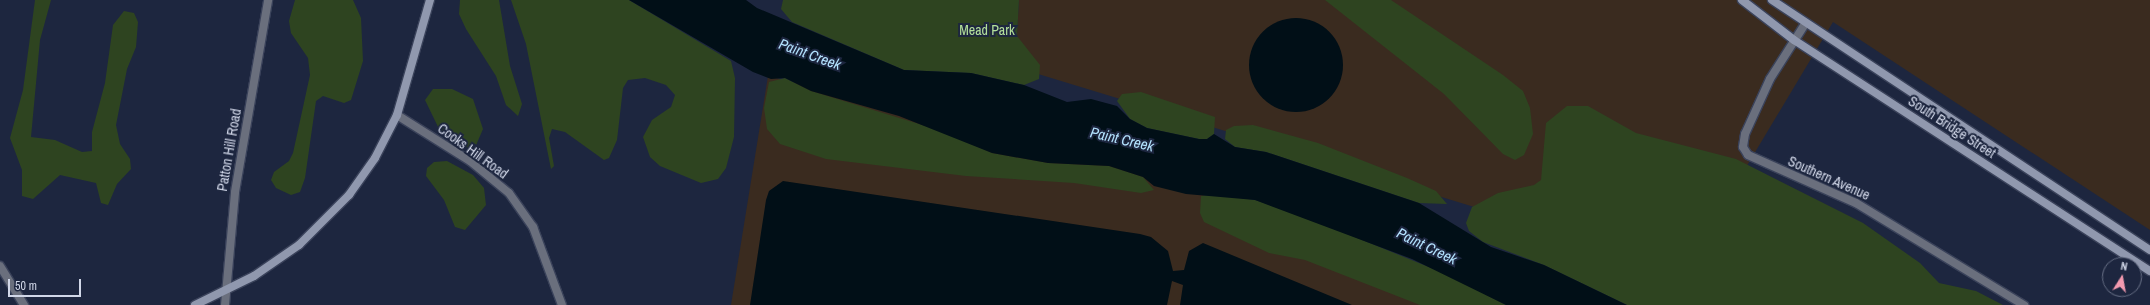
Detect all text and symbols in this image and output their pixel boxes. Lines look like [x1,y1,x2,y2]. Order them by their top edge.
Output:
park label: Mead Park [959,22,1015,38]
water label: Paint Creek [776,34,844,74]
street label: South Bridge Street [1905,92,1999,162]
street label: Patton Hill Road [213,107,245,193]
street label: Cooks Hill Road [435,120,511,182]
water label: Paint Creek [1088,123,1156,155]
street label: Southern Avenue [1785,152,1873,204]
water label: Paint Creek [1394,224,1460,268]
north arrow [2102,257,2142,297]
text: N [2120,259,2129,274]
scale bar [10,271,83,297]
text: 50 m [15,278,37,294]

